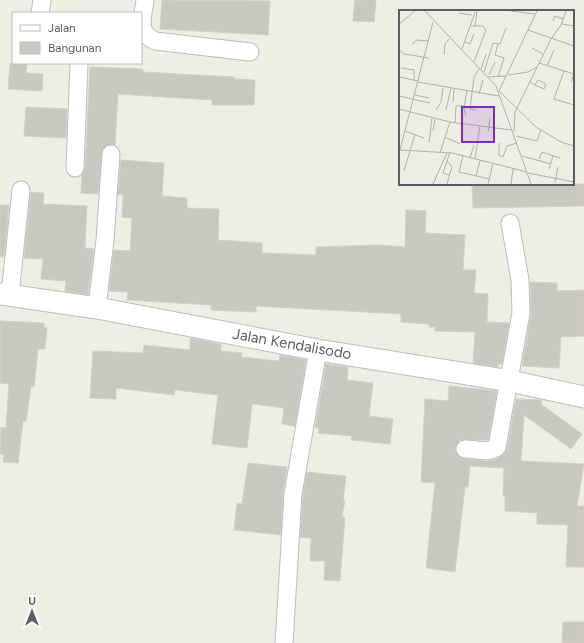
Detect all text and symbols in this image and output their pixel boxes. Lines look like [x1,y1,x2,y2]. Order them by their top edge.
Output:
inset map [399,10,574,185]
legend [12,12,142,64]
text: Jalan [48,21,76,35]
text: Bangunan [48,41,102,55]
street label: Jalan Kendalisodo [231,325,353,363]
north arrow [12,591,52,631]
text: U [28,595,36,608]

